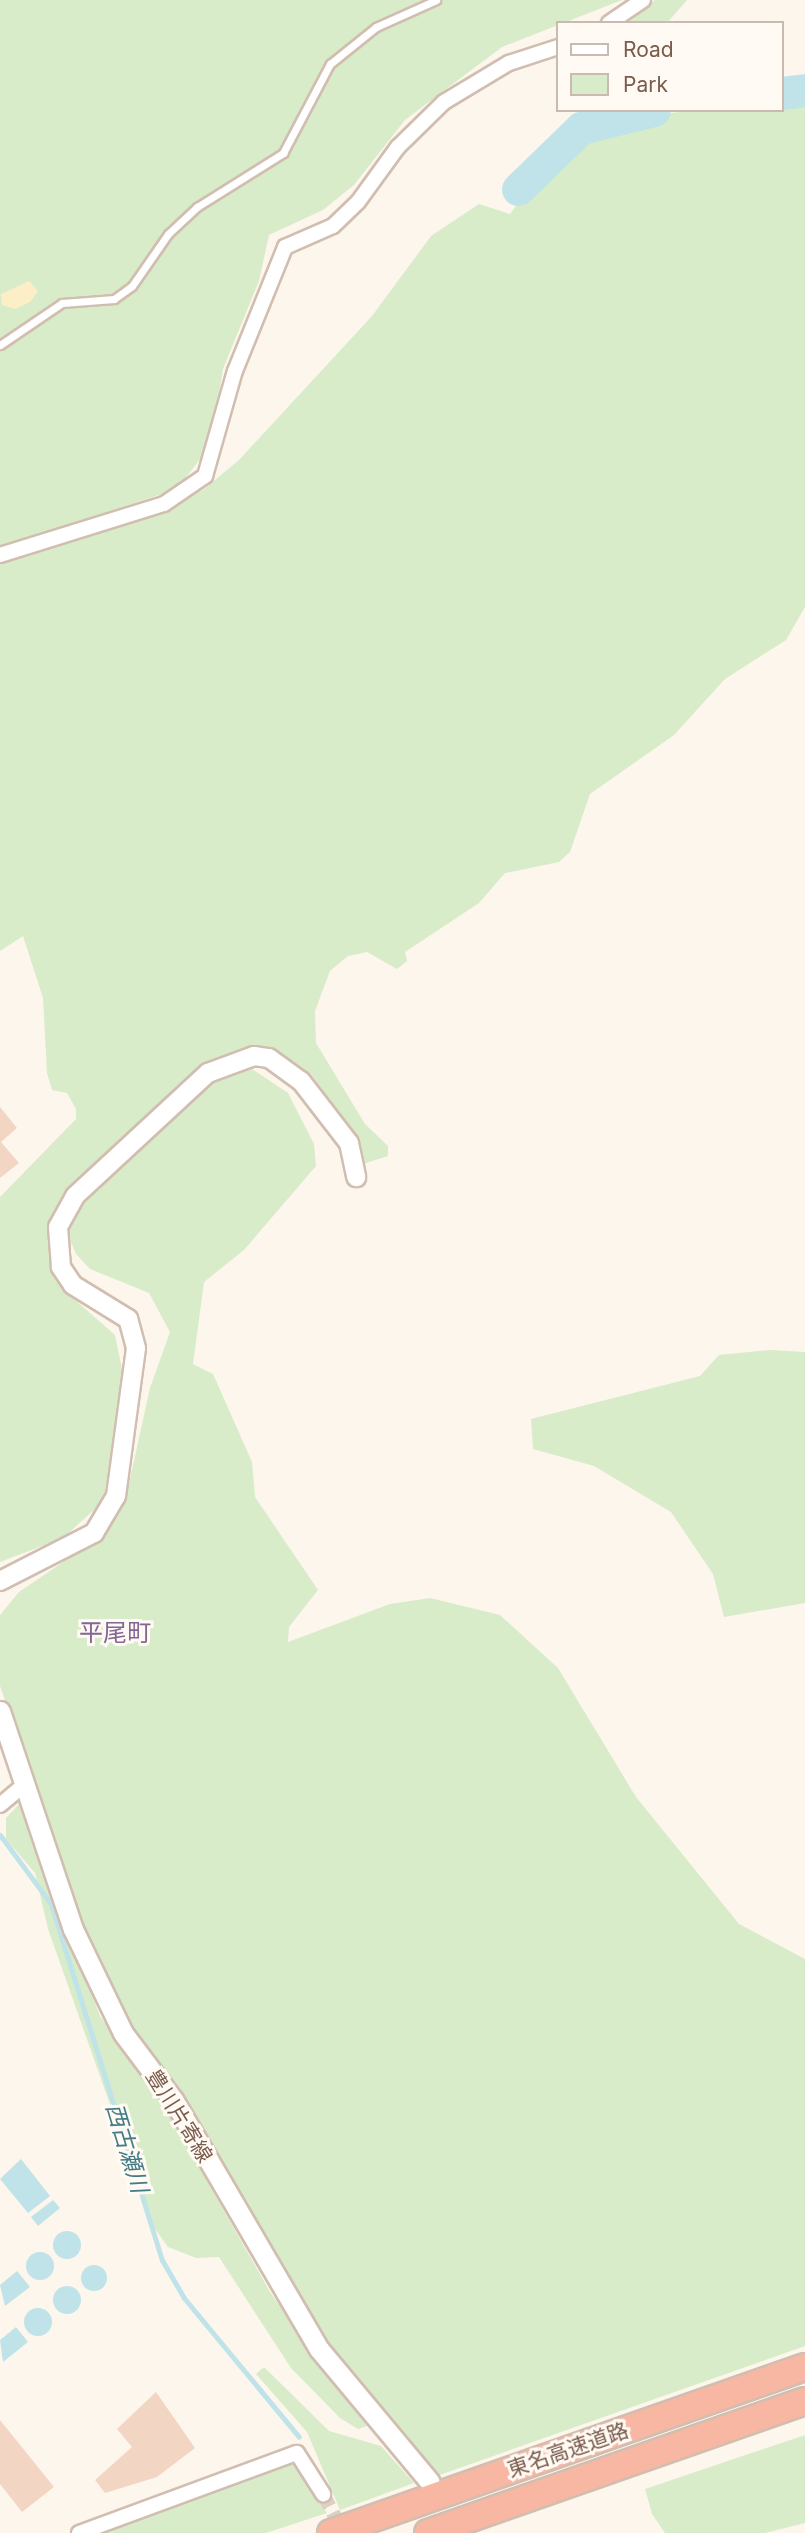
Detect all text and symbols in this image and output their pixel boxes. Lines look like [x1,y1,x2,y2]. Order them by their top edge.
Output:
legend [556,21,784,112]
text: Road [623,37,674,62]
text: Park [623,72,668,97]
district label: 平尾町 [79,1619,151,1647]
street label: 豊川片寄線 [140,2065,218,2167]
water label: 西古瀬川 [100,2100,154,2196]
street label: 東名高速道路 [504,2418,632,2482]

